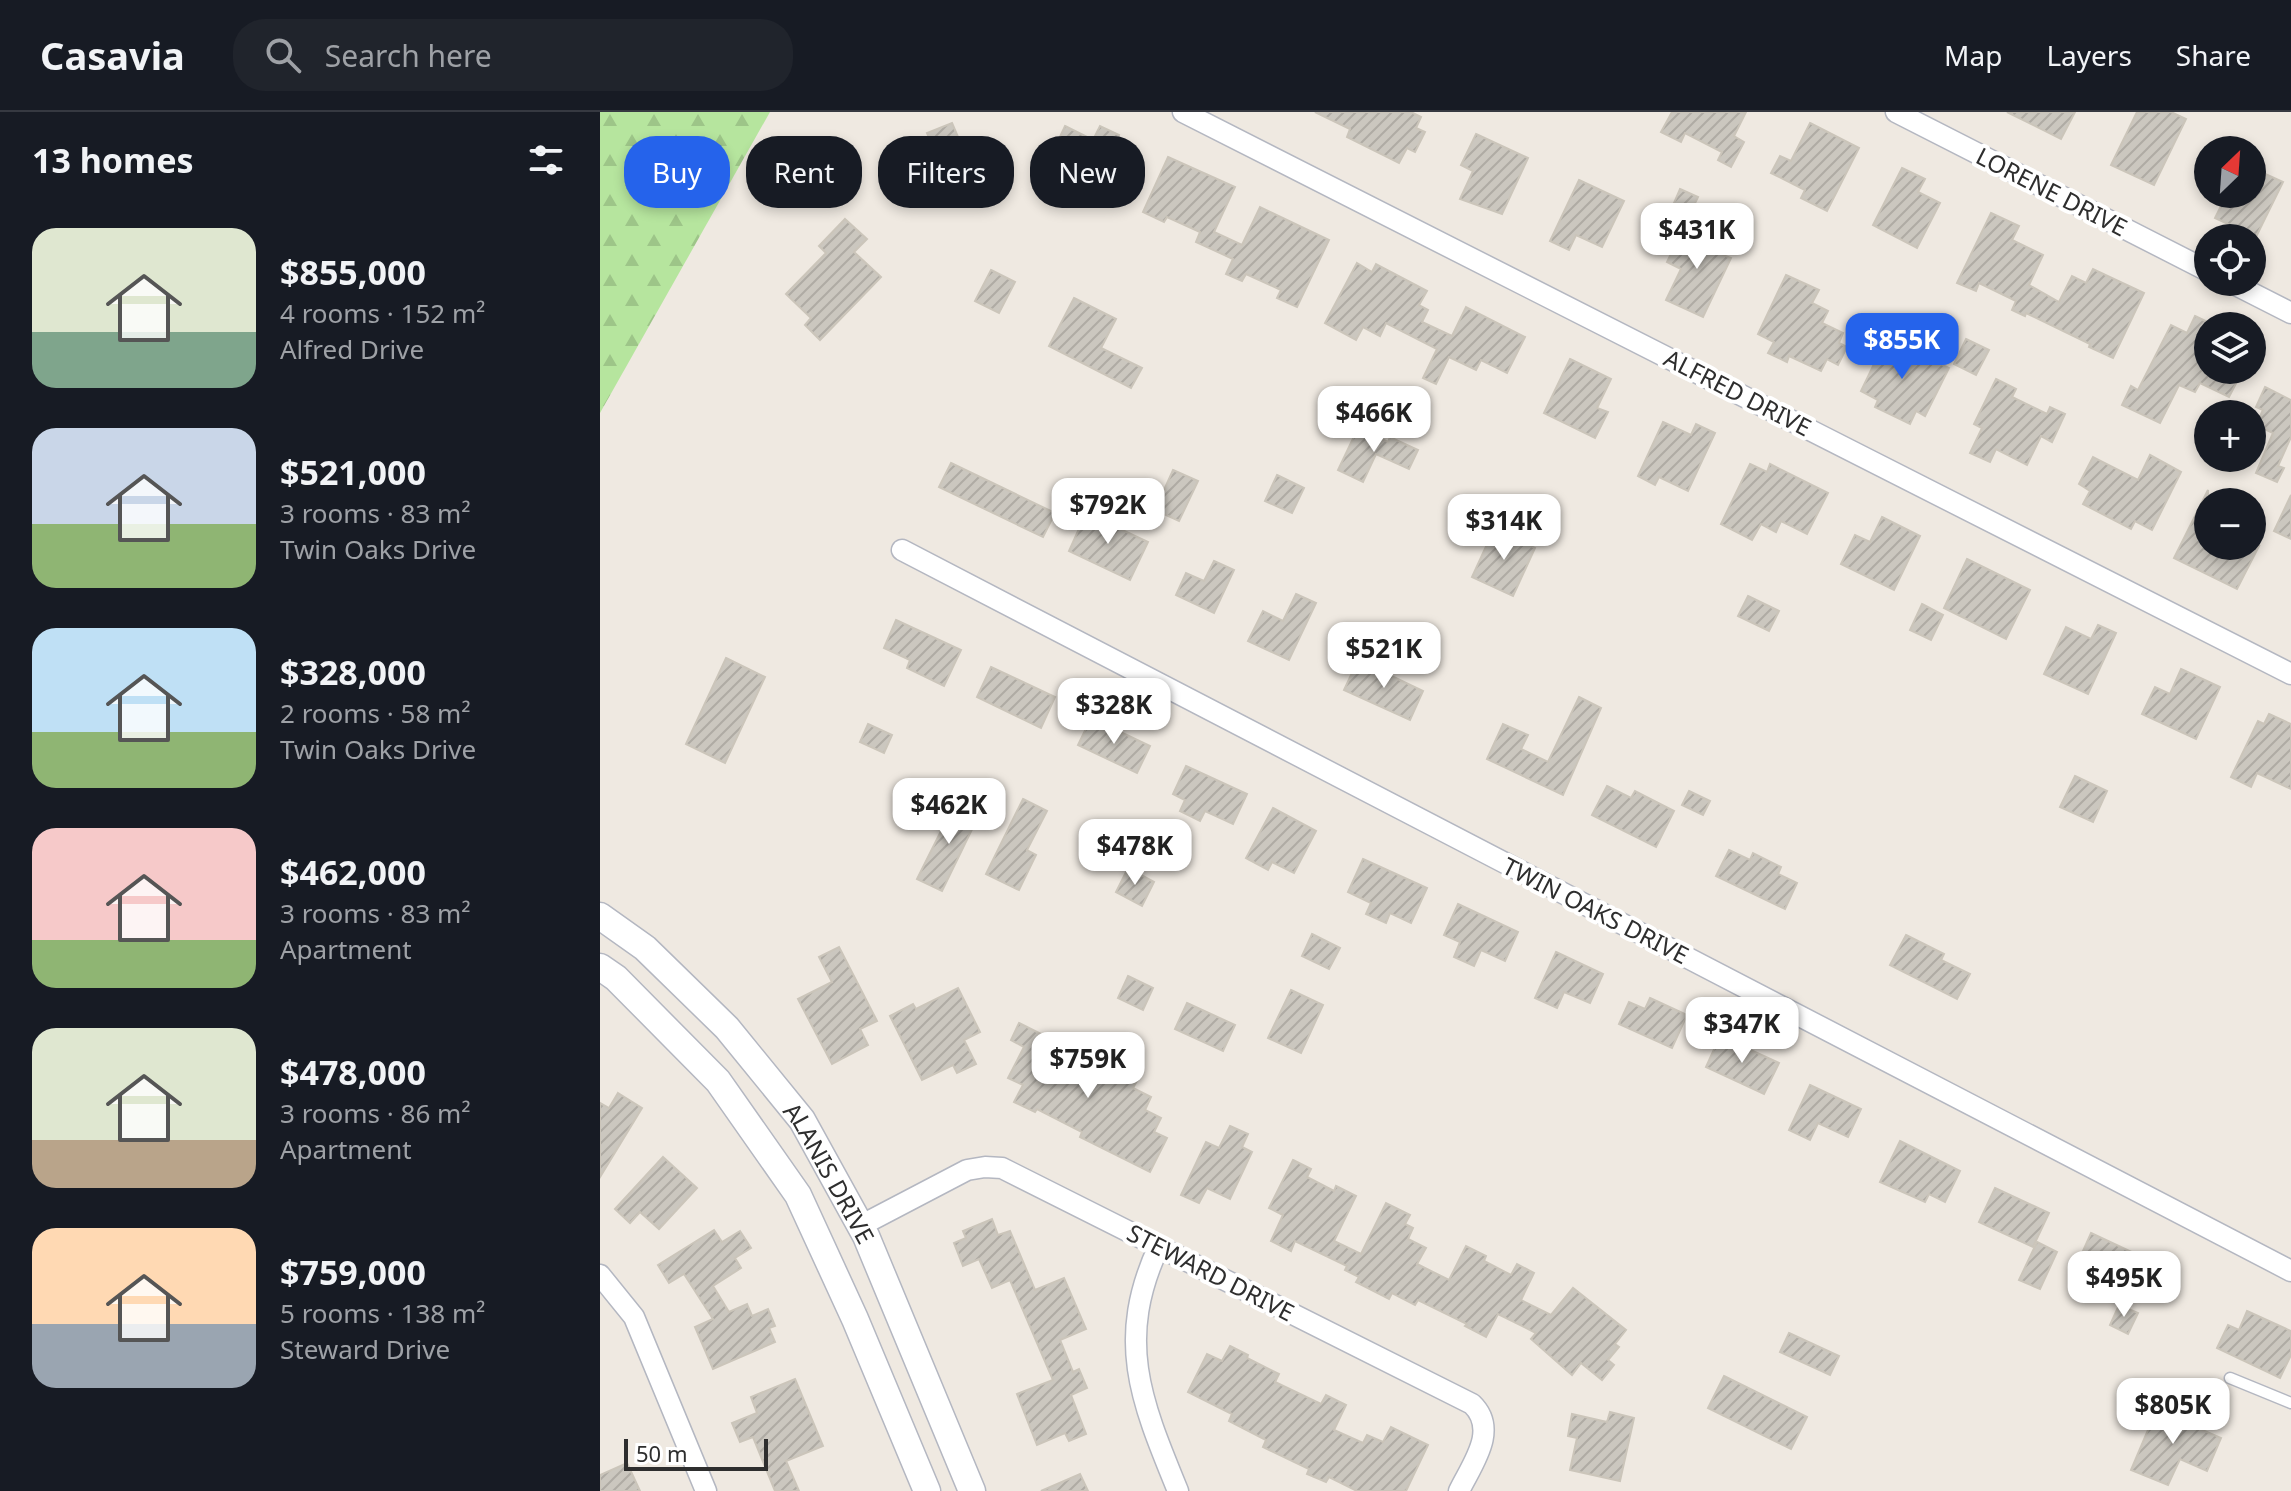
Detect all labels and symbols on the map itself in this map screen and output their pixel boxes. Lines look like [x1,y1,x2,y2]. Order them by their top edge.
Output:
north arrow [2194,136,2266,208]
street label: LORENE DRIVE [1971,139,2133,243]
pin: $431K [1641,203,1753,271]
pin: $855K [1846,313,1958,381]
street label: ALFRED DRIVE [1659,341,1817,443]
pin: $466K [1318,386,1430,454]
pin: $792K [1052,478,1164,546]
pin: $314K [1448,494,1560,562]
pin: $521K [1328,622,1440,690]
pin: $328K [1058,678,1170,746]
pin: $462K [893,778,1005,846]
pin: $478K [1079,819,1191,887]
street label: TWIN OAKS DRIVE [1497,849,1695,971]
pin: $347K [1686,997,1798,1065]
pin: $759K [1032,1032,1144,1100]
street label: ALANIS DRIVE [777,1095,883,1249]
street label: STEWARD DRIVE [1122,1216,1300,1328]
pin: $495K [2068,1251,2180,1319]
pin: $805K [2117,1378,2229,1446]
scale bar [624,1435,768,1471]

